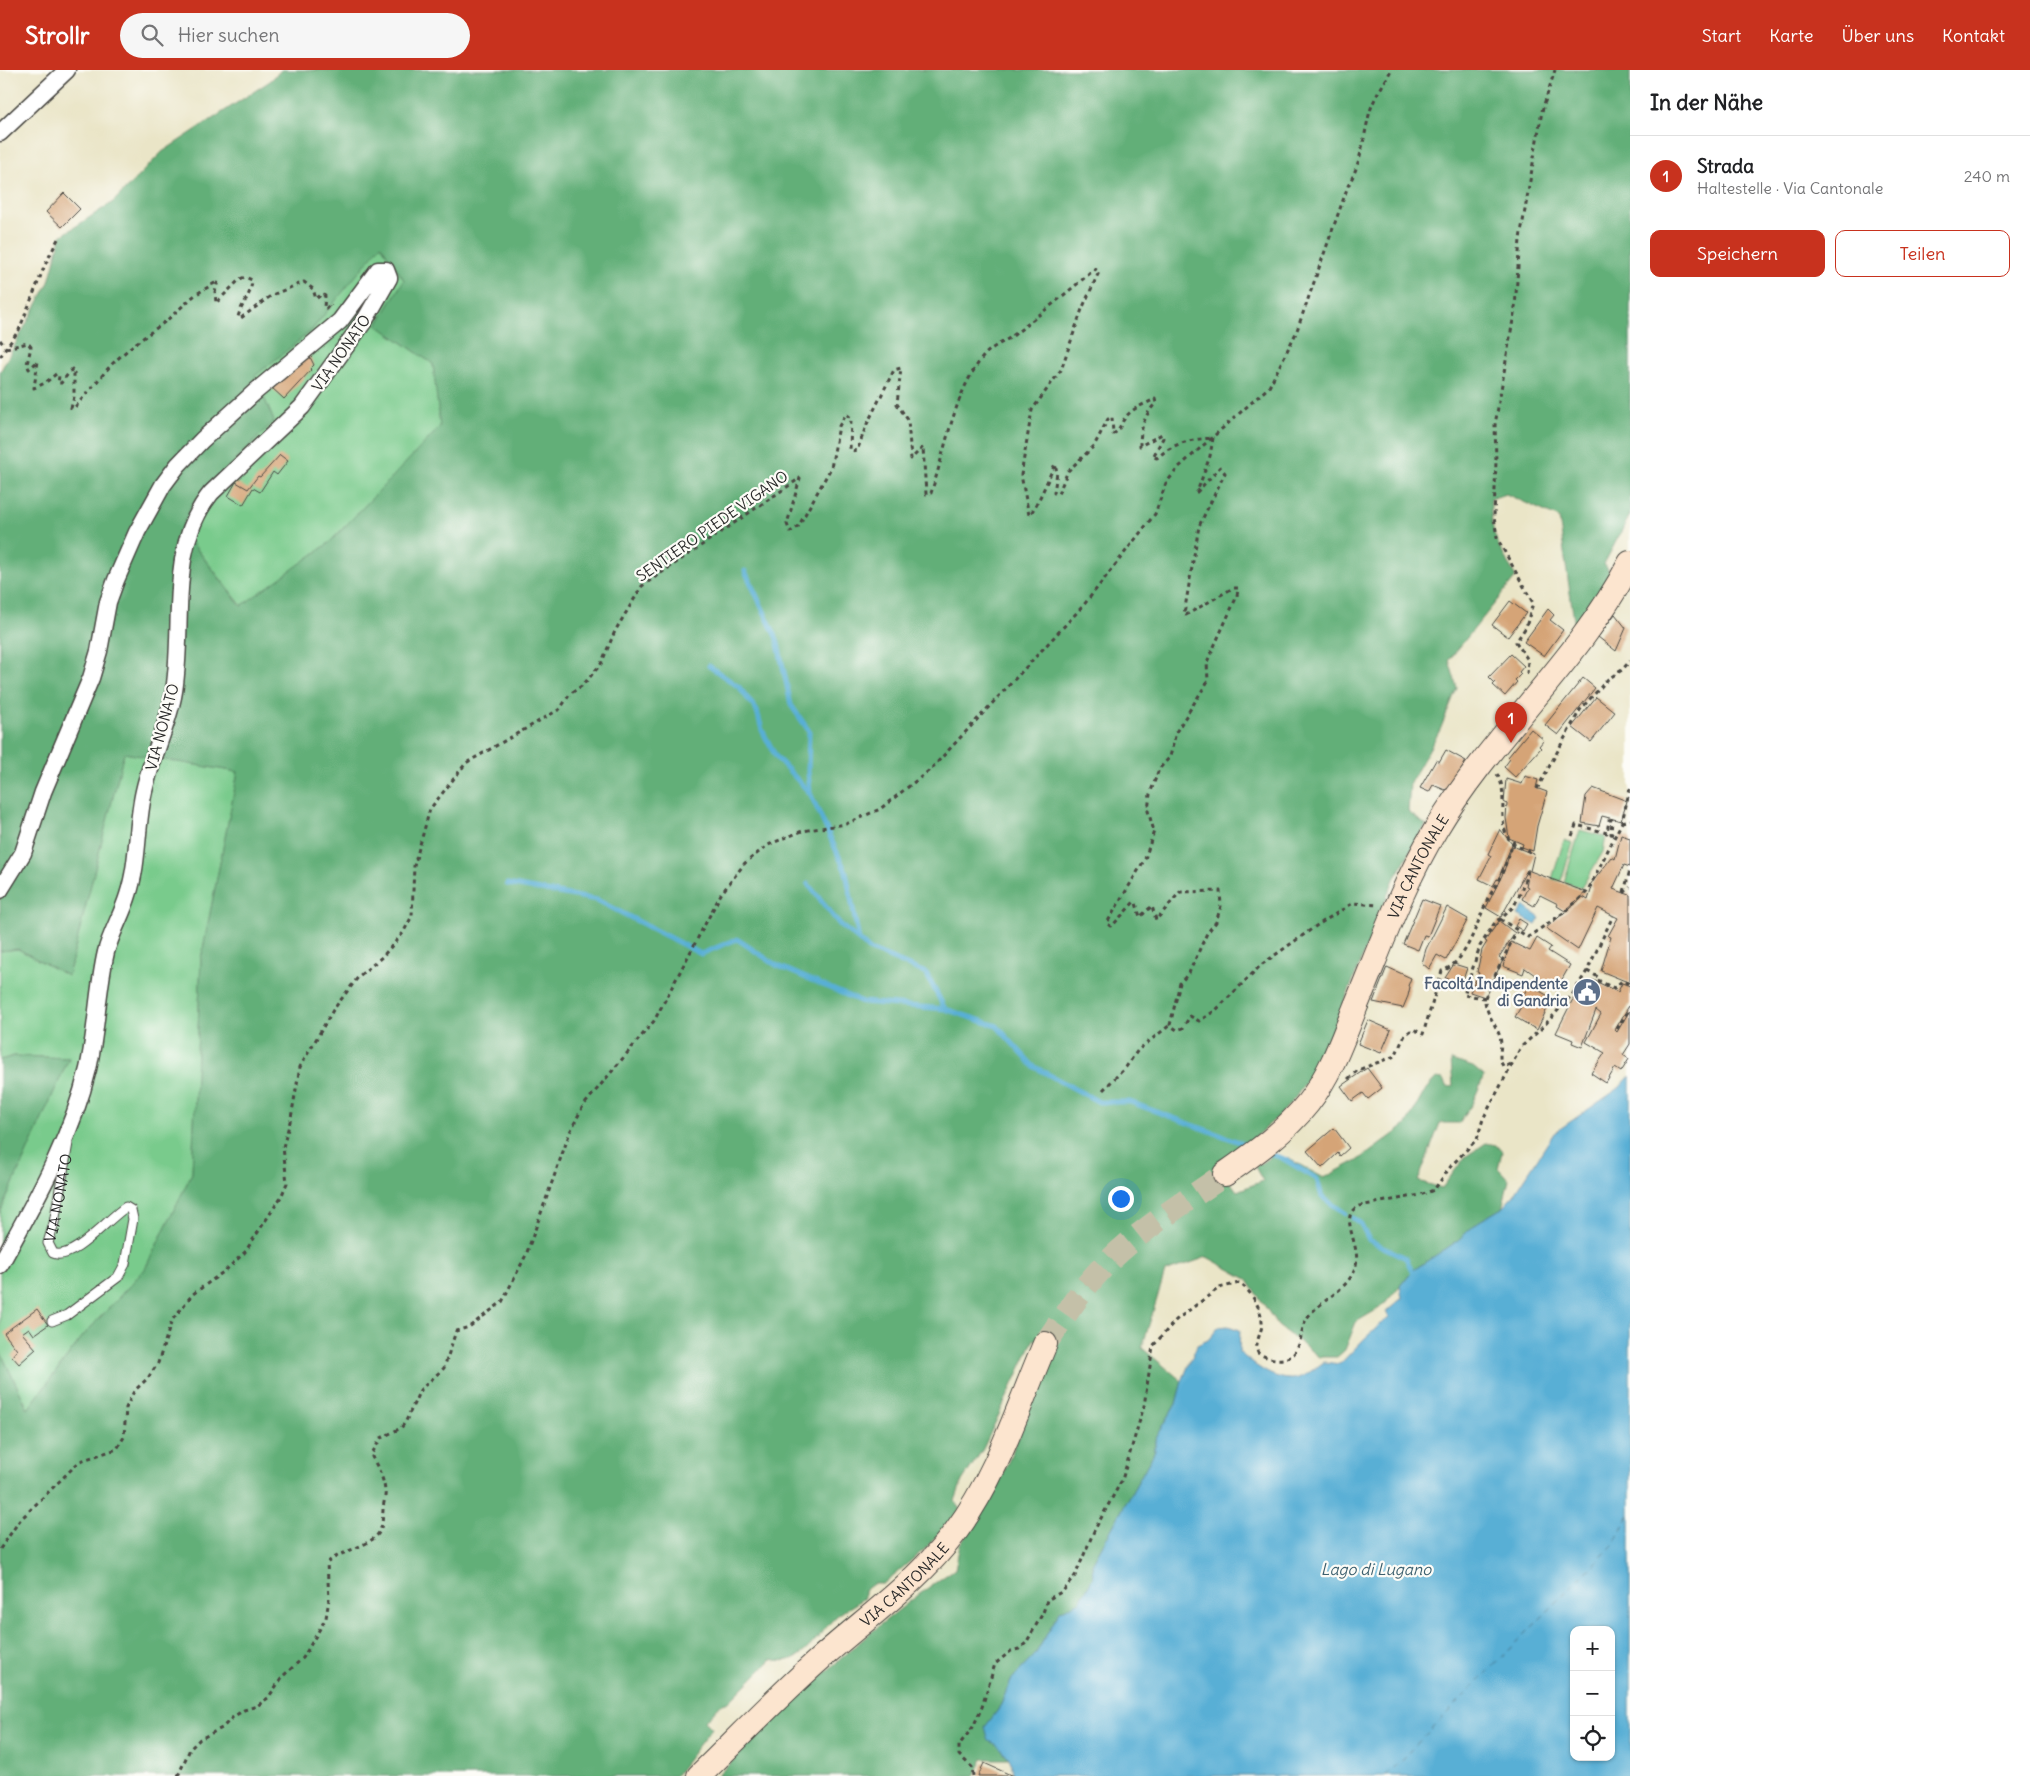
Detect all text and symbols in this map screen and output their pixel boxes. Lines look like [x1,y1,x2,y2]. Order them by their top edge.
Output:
search box [120,13,470,58]
text: Strollr [25,20,90,50]
icon: search [138,21,166,49]
text: Hier suchen [178,23,280,47]
text: Start [1702,24,1741,47]
text: Karte [1769,24,1814,47]
text: Über uns [1842,24,1914,47]
text: Kontakt [1942,24,2005,47]
text: In der Nähe [1650,89,1763,116]
text: Strada [1697,154,1754,178]
text: 1 [1663,166,1669,186]
text: 240 m [1964,166,2010,186]
text: Haltestelle · Via Cantonale [1697,178,1883,198]
button: Speichern [1650,230,1825,277]
button: Teilen [1835,230,2010,277]
street label: VIA NONATO [308,311,374,395]
street label: SENTIERO PIEDE VIGANO [633,466,791,586]
street label: VIA NONATO [141,681,183,773]
pin: 1 [1495,702,1527,743]
street label: VIA CANTONALE [1383,810,1452,922]
place label: Facoltá Indipendente di Gandria [1424,974,1568,1010]
public building icon: Facoltá Indipendente di Gandria [1572,977,1602,1007]
street label: VIA NONATO [39,1152,75,1244]
your location [1108,1186,1134,1212]
street label: VIA CANTONALE [856,1538,953,1631]
water label: Lago di Lugano [1321,1559,1432,1579]
map controls [1570,1626,1615,1761]
button: + [1570,1626,1615,1671]
button: − [1570,1671,1615,1716]
button: locate [1570,1716,1615,1761]

